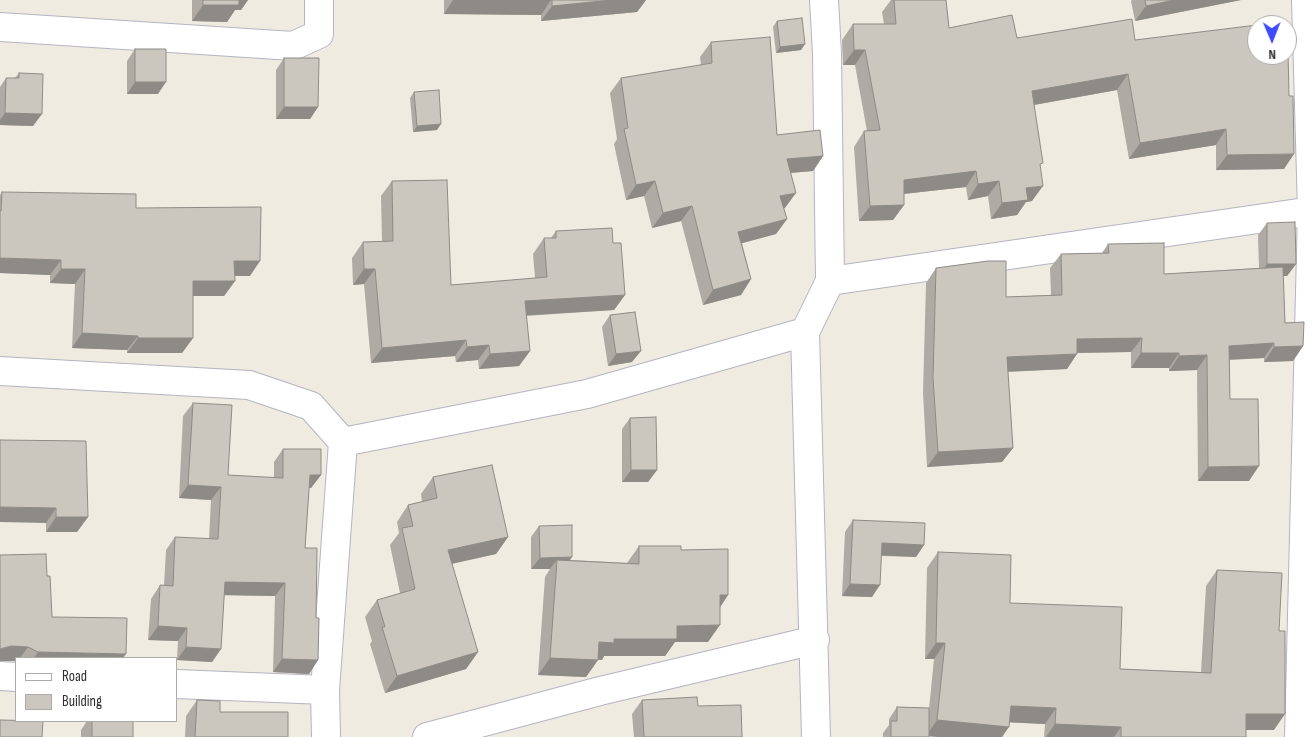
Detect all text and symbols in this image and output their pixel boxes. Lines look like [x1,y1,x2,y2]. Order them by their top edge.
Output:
north arrow [1247,15,1297,65]
text: N [1268,46,1276,63]
legend [15,657,178,722]
text: Road [62,667,87,686]
text: Building [62,692,102,711]

